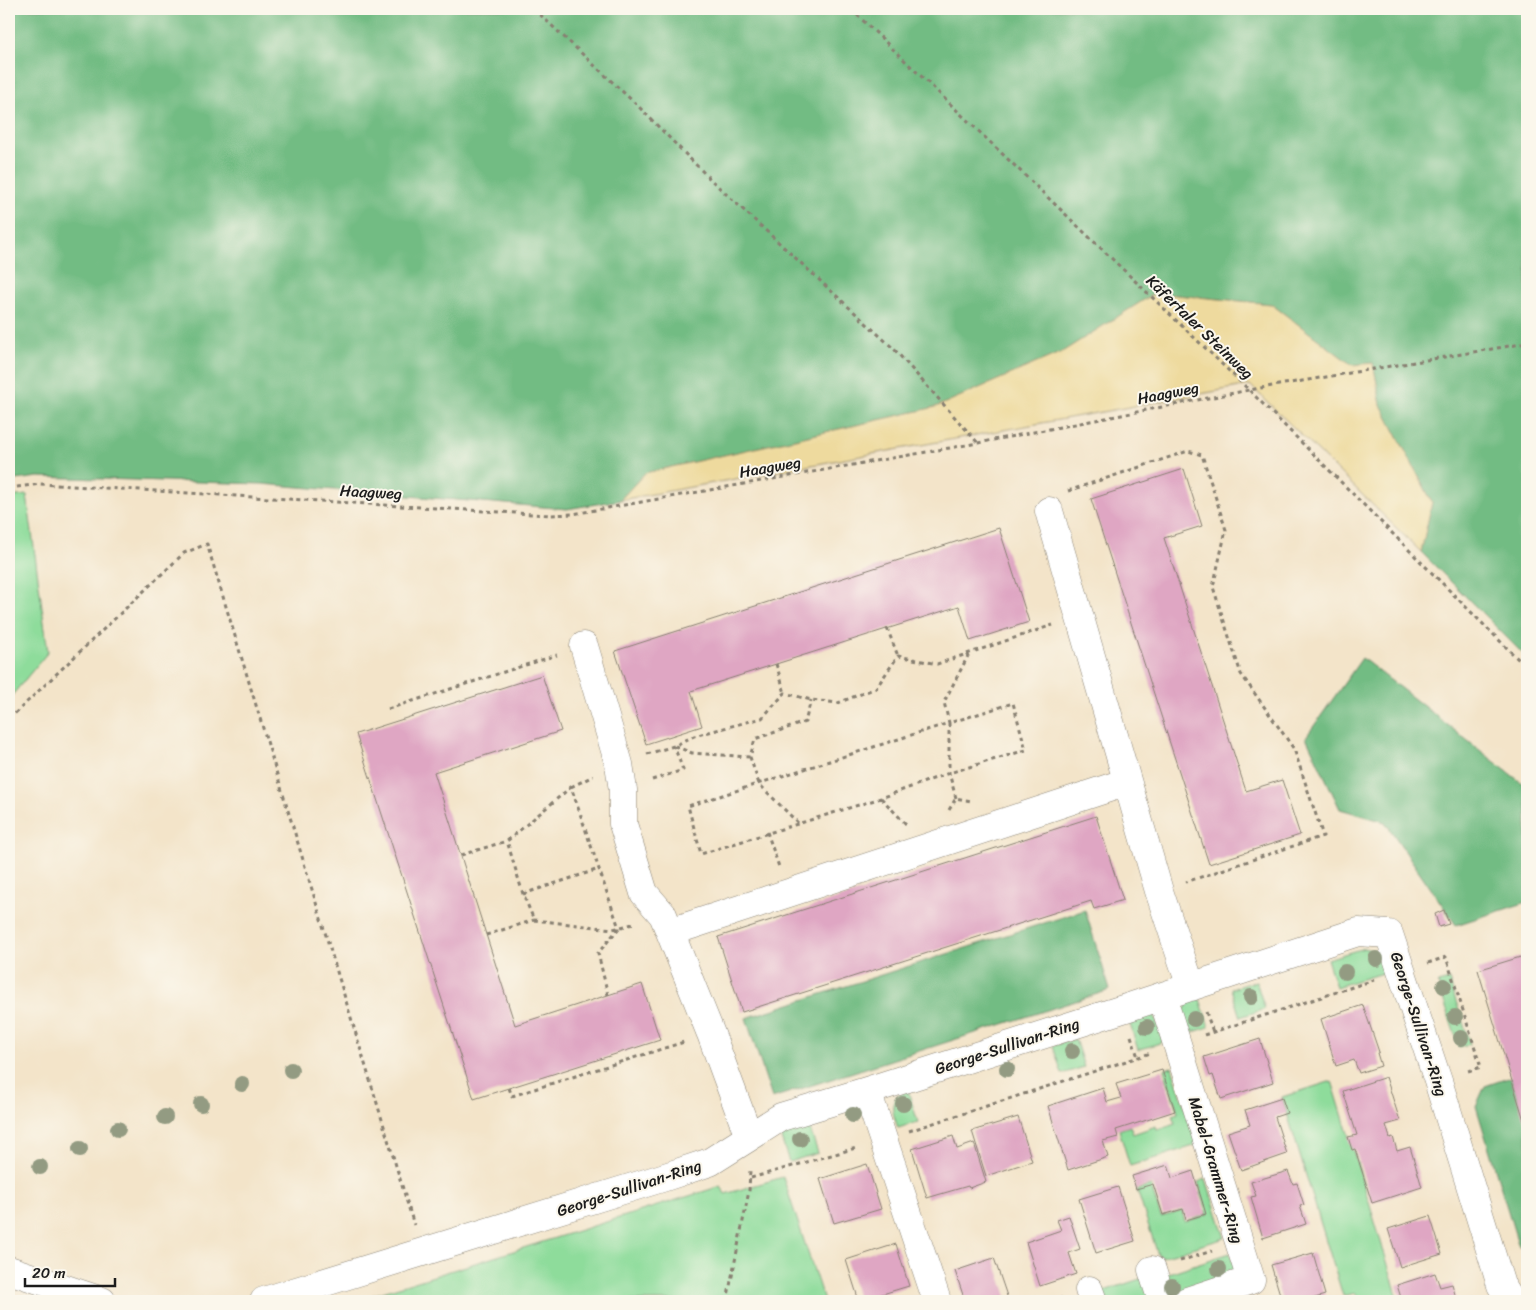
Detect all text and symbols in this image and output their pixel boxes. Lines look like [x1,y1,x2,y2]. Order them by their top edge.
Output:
street label: Käfertaler Steinweg [1139,267,1261,387]
street label: Haagweg [1135,373,1201,413]
street label: Haagweg [737,447,803,487]
street label: Haagweg [339,476,403,508]
street label: George-Sullivan-Ring [1382,948,1456,1100]
street label: George-Sullivan-Ring [931,1009,1083,1083]
street label: Mabel-Grammer-Ring [1180,1093,1252,1247]
street label: George-Sullivan-Ring [553,1151,705,1225]
scale bar [25,1255,115,1287]
text: 20 m [32,1260,66,1286]

